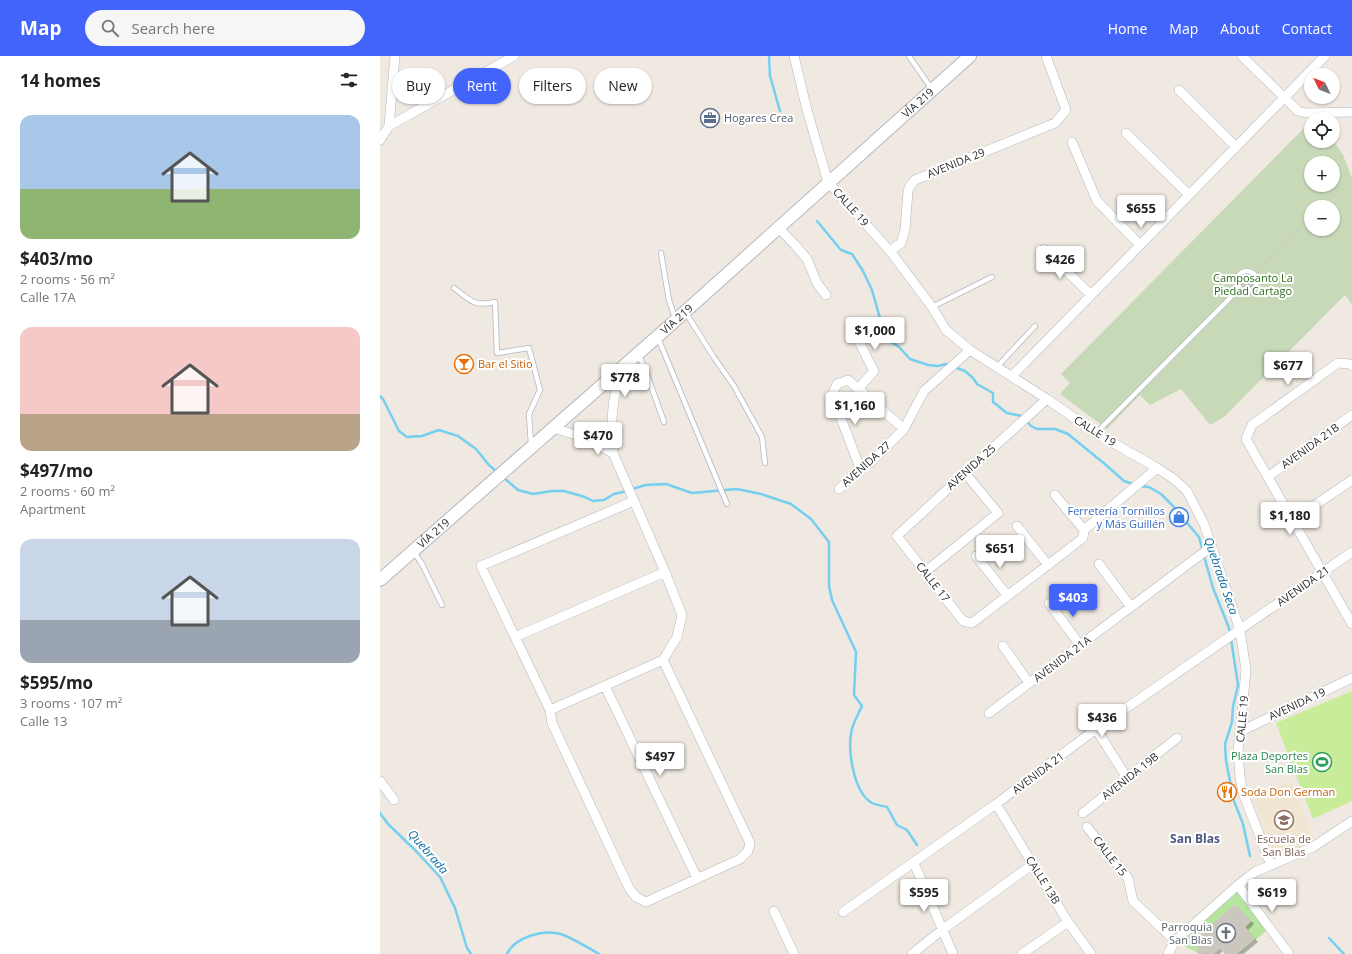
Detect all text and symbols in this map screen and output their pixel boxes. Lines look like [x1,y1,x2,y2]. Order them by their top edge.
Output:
search box [85,10,365,46]
text: Map [20,15,61,41]
icon: search [99,17,121,39]
text: Search here [131,18,215,38]
text: Home [1108,19,1147,38]
text: Map [1169,19,1198,38]
text: About [1220,19,1260,38]
text: Contact [1282,19,1332,38]
chip: Buy [392,68,445,104]
chip: Rent [453,68,511,104]
chip: Filters [519,68,586,104]
chip: New [594,68,652,104]
north arrow [1304,68,1340,104]
map controls [1304,68,1340,236]
text: 14 homes [20,69,101,92]
icon: filters [338,69,360,91]
street label: VÍA 219 [898,84,937,121]
office icon: Hogares Crea [699,107,721,129]
place label: Hogares Crea [724,110,793,125]
button: locate [1304,112,1340,148]
icon: home [154,141,226,213]
street label: AVENIDA 29 [925,144,987,181]
button: + [1304,156,1340,192]
street label: CALLE 19 [830,184,873,229]
pin: $655 [1117,195,1165,229]
text: $655 [1126,199,1156,217]
button: − [1304,200,1340,236]
pin: $426 [1036,246,1084,280]
text: $403/mo [20,247,93,270]
text: $426 [1045,250,1075,268]
text: 2 rooms · 56 m² [20,270,115,288]
park label: Camposanto La Piedad Cartago [1213,270,1293,298]
text: Calle 17A [20,288,76,306]
street label: VÍA 219 [657,300,696,337]
pin: $1,000 [842,317,908,351]
text: $1,000 [855,321,895,339]
pin: $677 [1264,352,1312,386]
icon: home [154,353,226,425]
bar icon: Bar el Sitio [453,353,475,375]
place label: Bar el Sitio [478,356,533,371]
text: $677 [1273,356,1303,374]
pin: $778 [601,364,649,398]
text: $778 [610,368,640,386]
pin: $1,160 [822,392,888,426]
text: $1,160 [835,396,875,414]
street label: CALLE 19 [1071,412,1119,449]
street label: AVENIDA 21B [1278,419,1342,472]
pin: $470 [574,422,622,456]
text: $470 [583,426,613,444]
street label: AVENIDA 27 [838,438,893,490]
street label: AVENIDA 25 [943,441,998,493]
text: $497/mo [20,459,93,482]
text: 2 rooms · 60 m² [20,482,115,500]
text: Apartment [20,500,85,518]
pin: $1,180 [1257,502,1323,536]
place label: Ferretería Tornillos y Más Guillén [1068,503,1165,531]
shop icon: Ferretería Tornillos y Más Guillén [1168,506,1190,528]
text: $1,180 [1270,506,1310,524]
street label: VÍA 219 [414,515,452,551]
pin: $651 [976,535,1024,569]
water label: Quebrada Seca [1200,535,1243,617]
text: $651 [985,539,1015,557]
street label: CALLE 17 [913,559,954,605]
street label: AVENIDA 21 [1273,562,1332,609]
icon: home [154,565,226,637]
pin: $403 [1049,584,1097,618]
text: $403 [1058,588,1088,606]
street label: AVENIDA 21A [1030,632,1094,685]
text: $595/mo [20,671,93,694]
street label: AVENIDA 19 [1266,684,1328,723]
text: 3 rooms · 107 m² [20,694,122,712]
street label: CALLE 19 [1232,695,1251,743]
pin: $436 [1078,704,1126,738]
text: $436 [1087,708,1117,726]
text: Calle 13 [20,712,68,730]
pin: $497 [636,743,684,777]
text: $497 [645,747,675,765]
street label: AVENIDA 21 [1009,748,1067,797]
place label: Plaza Deportes San Blas [1231,748,1308,776]
street label: AVENIDA 19B [1098,749,1161,803]
sports icon: Plaza Deportes San Blas [1311,751,1333,773]
restaurant icon: Soda Don German [1216,781,1238,803]
place label: Soda Don German [1241,784,1335,799]
school or university icon: Escuela de San Blas [1273,809,1295,831]
water label: Quebrada [404,826,453,878]
district label: San Blas [1170,830,1220,847]
place label: Escuela de San Blas [1257,831,1311,859]
street label: CALLE 15 [1090,833,1131,879]
street label: CALLE 13B [1023,853,1064,907]
pin: $595 [900,879,948,913]
pin: $619 [1248,879,1296,913]
text: $595 [909,883,939,901]
text: $619 [1257,883,1287,901]
place label: Parroquia San Blas [1161,919,1212,947]
church icon: Parroquia San Blas [1215,922,1237,944]

